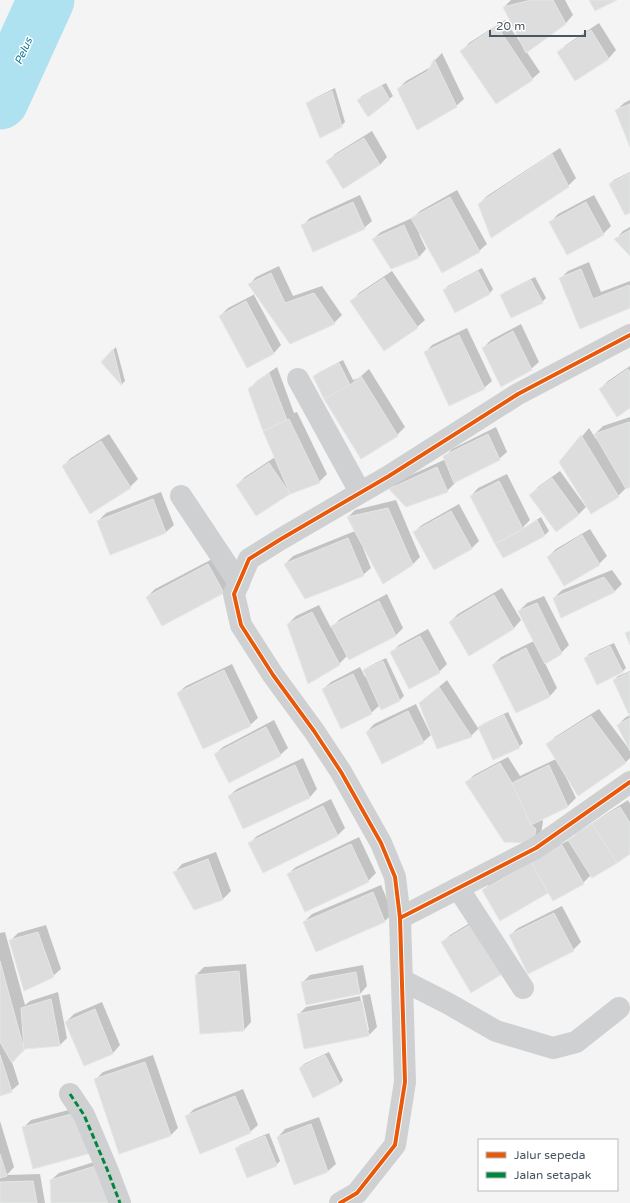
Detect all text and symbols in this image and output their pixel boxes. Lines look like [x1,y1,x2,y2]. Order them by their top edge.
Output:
scale bar [490,12,585,38]
text: 20 m [496,19,525,33]
water label: Pelus [12,35,35,67]
legend [478,1139,618,1191]
text: Jalur sepeda [514,1148,586,1162]
text: Jalan setapak [514,1168,592,1182]

